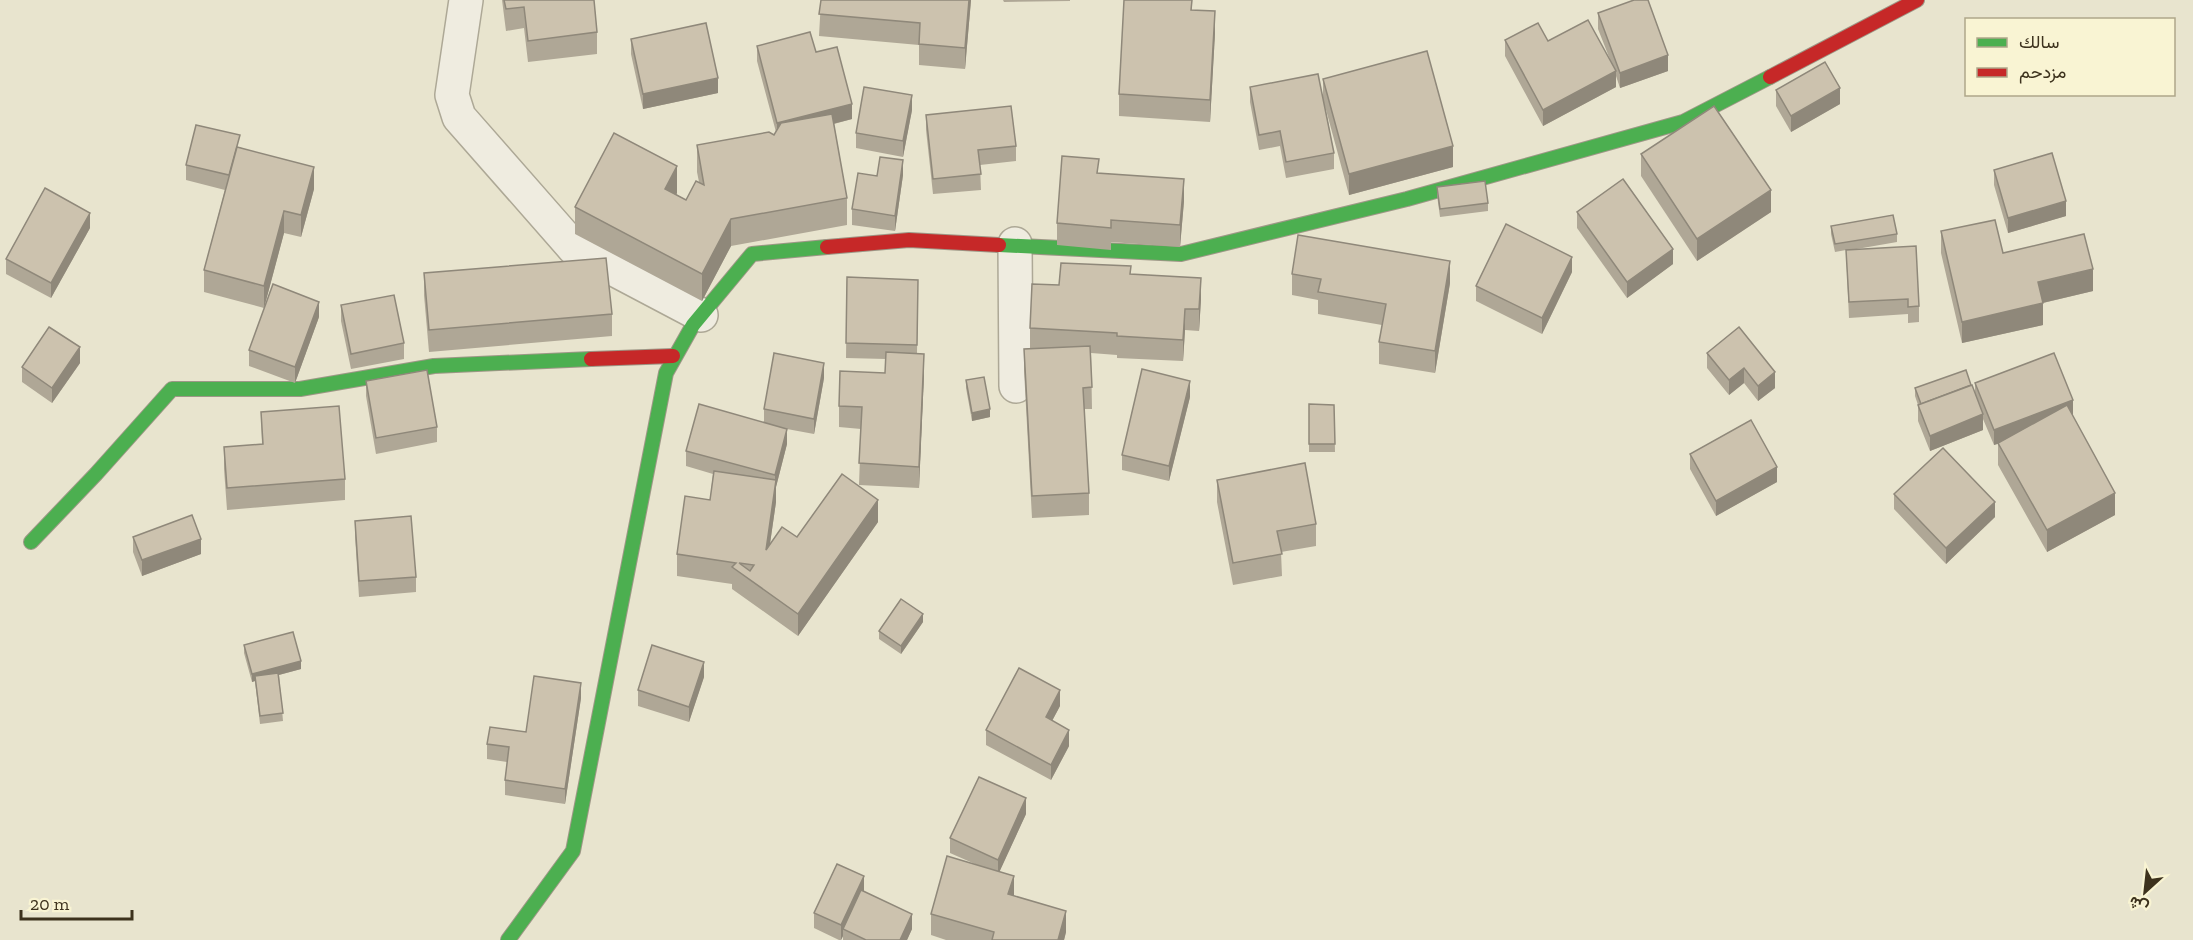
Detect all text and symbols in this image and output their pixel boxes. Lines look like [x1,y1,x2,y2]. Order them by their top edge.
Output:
legend [1965,18,2175,96]
text: سالك [2019,31,2059,53]
text: مزدحم [2019,61,2066,84]
north arrow [2115,862,2175,922]
scale bar [21,883,132,921]
text: ش [2126,892,2151,918]
text: 20 m [30,893,70,915]

